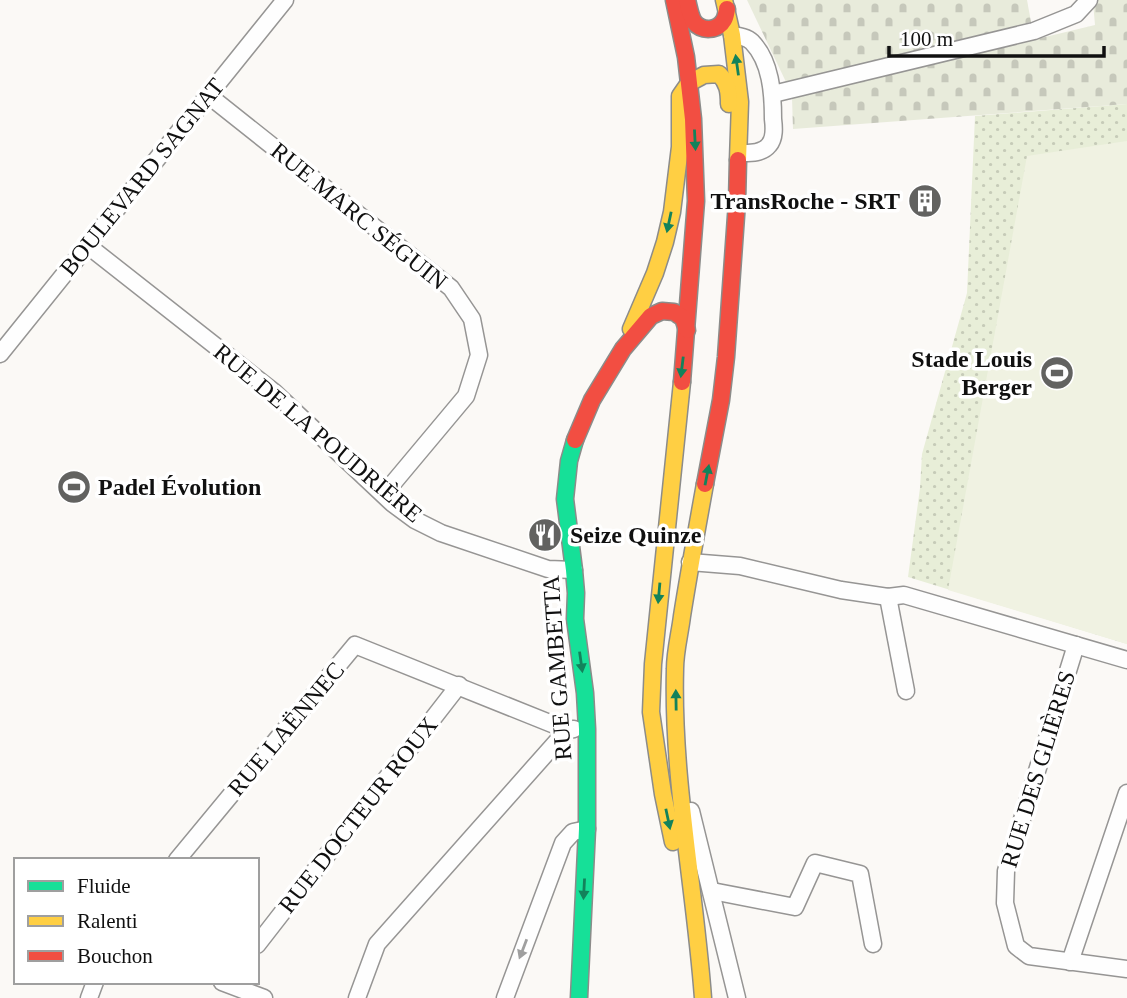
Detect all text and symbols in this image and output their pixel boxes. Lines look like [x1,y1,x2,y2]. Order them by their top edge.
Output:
scale bar [889,14,1104,58]
text: 100 m [900,27,953,51]
one-way arrow [731,54,742,76]
street label: BOULEVARD SAGNAT [55,73,230,281]
one-way arrow [689,129,700,151]
street label: RUE MARC SÉGUIN [266,137,452,295]
building icon: TransRoche - SRT [906,182,944,220]
place label: TransRoche - SRT [711,188,900,214]
one-way arrow [664,211,675,233]
street label: RUE DE LA POUDRIÈRE [209,338,427,528]
place label: Stade Louis Berger [911,346,1032,400]
sports icon: Stade Louis Berger [1038,354,1076,392]
one-way arrow [677,356,688,378]
one-way arrow [701,464,712,486]
sports icon: Padel Évolution [55,468,93,506]
place label: Padel Évolution [98,474,261,500]
restaurant icon: Seize Quinze [526,516,564,554]
place label: Seize Quinze [570,522,702,548]
street label: RUE GAMBETTA [538,574,576,761]
one-way arrow [653,582,664,604]
one-way arrow [576,652,587,674]
street label: RUE LAËNNEC [223,657,349,801]
street label: RUE DES GLIÈRES [996,668,1080,870]
one-way arrow [670,688,682,710]
street label: RUE DOCTEUR ROUX [273,712,443,918]
one-way arrow [663,808,674,830]
legend [14,858,259,984]
text: Fluide [77,874,131,898]
one-way arrow [578,879,589,901]
text: Ralenti [77,909,138,933]
one-way arrow [517,938,528,959]
text: Bouchon [77,944,153,968]

